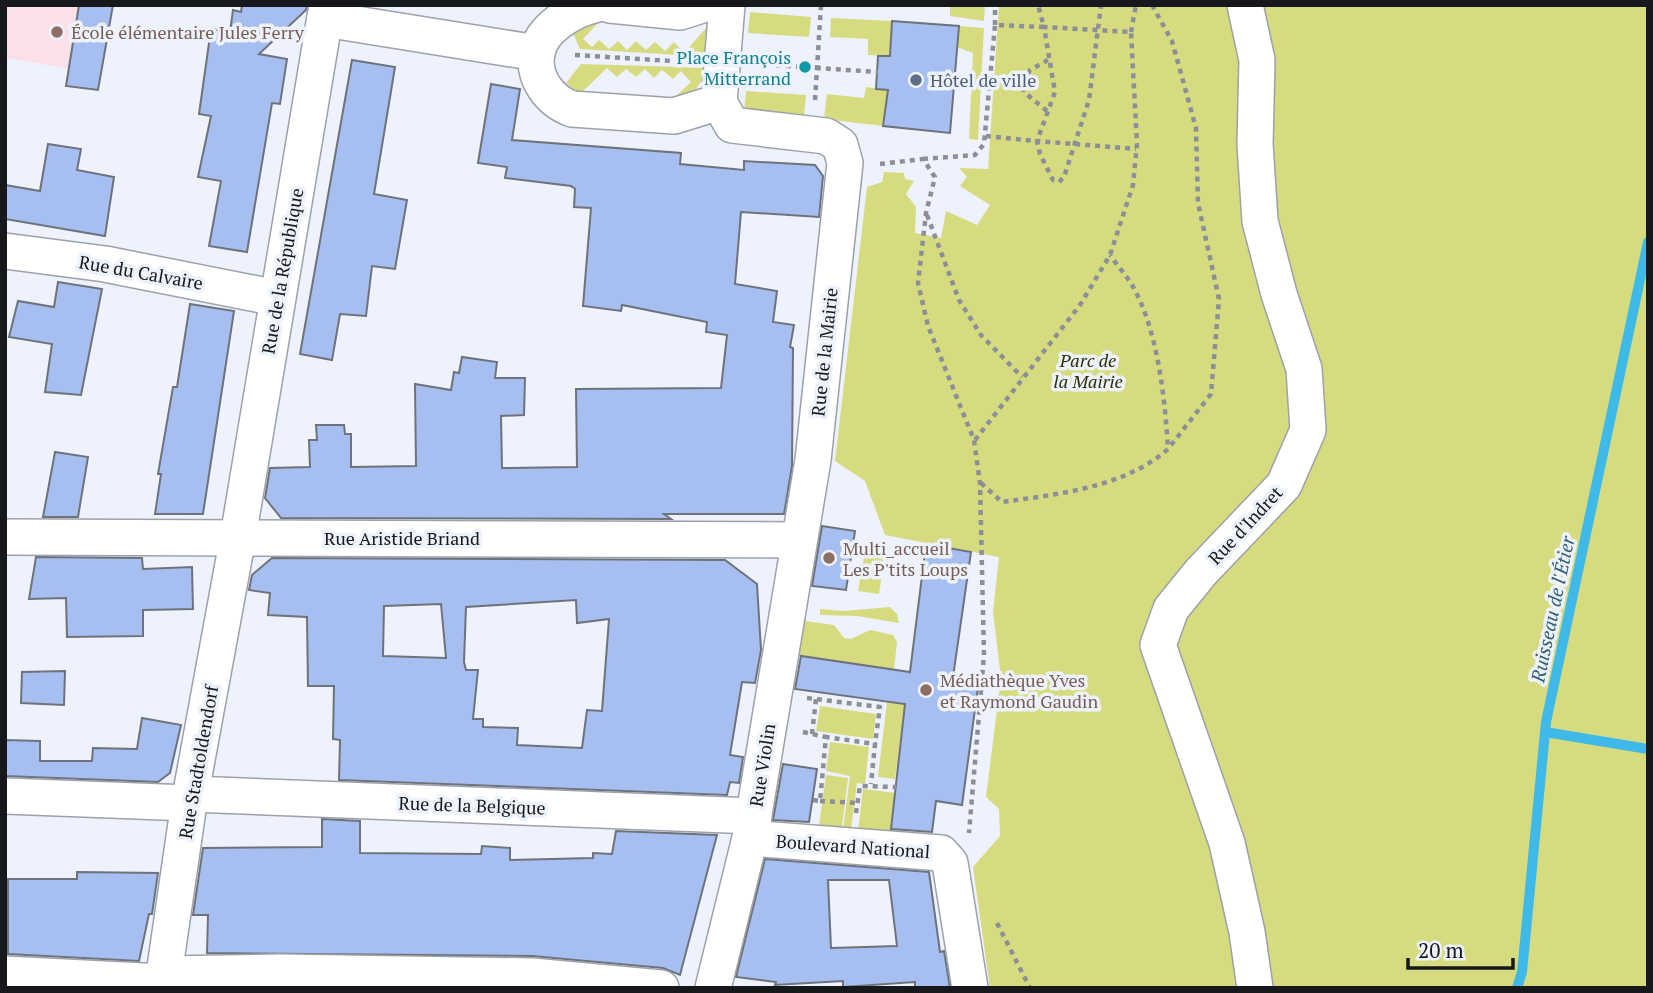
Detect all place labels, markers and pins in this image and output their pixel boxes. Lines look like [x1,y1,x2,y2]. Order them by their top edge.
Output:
place label: École élémentaire Jules Ferry [71,20,305,44]
marker: École élémentaire Jules Ferry [49,24,65,40]
place label: Place François Mitterrand [677,45,791,90]
marker: Place François Mitterrand [797,59,813,75]
place label: Hôtel de ville [930,68,1036,92]
marker: Hôtel de ville [908,72,924,88]
place label: Multi_accueil Les P'tits Loups [843,536,968,581]
marker: Multi_accueil Les P'tits Loups [821,550,837,566]
place label: Médiathèque Yves et Raymond Gaudin [940,668,1099,713]
marker: Médiathèque Yves et Raymond Gaudin [918,682,934,698]

